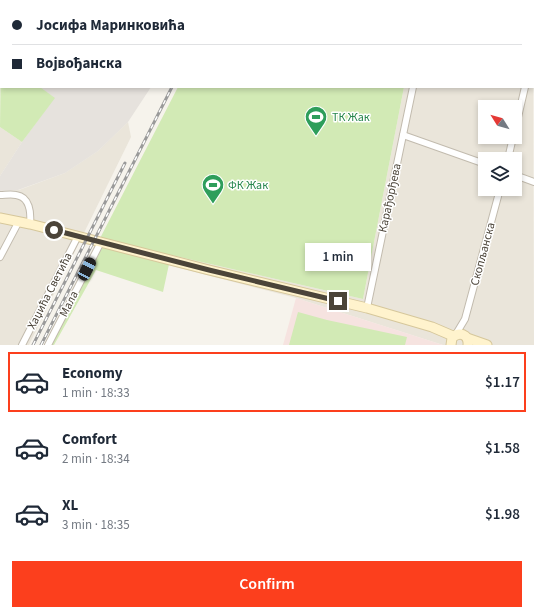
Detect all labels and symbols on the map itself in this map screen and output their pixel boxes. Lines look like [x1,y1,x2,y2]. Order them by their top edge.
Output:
north arrow [478,100,522,144]
sports icon: ТК Жак [303,104,329,137]
place label: ТК Жак [332,109,370,126]
street label: Карађорђева [374,162,406,234]
sports icon: ФК Жак [200,172,226,205]
place label: ФК Жак [228,177,268,194]
route start [45,221,63,239]
street label: Скопљанска [466,221,500,287]
callout: 1 min [305,243,371,271]
street label: Хаџића Светића [23,250,77,332]
car [76,256,98,282]
street label: Мала [55,288,83,320]
route end [329,292,347,310]

